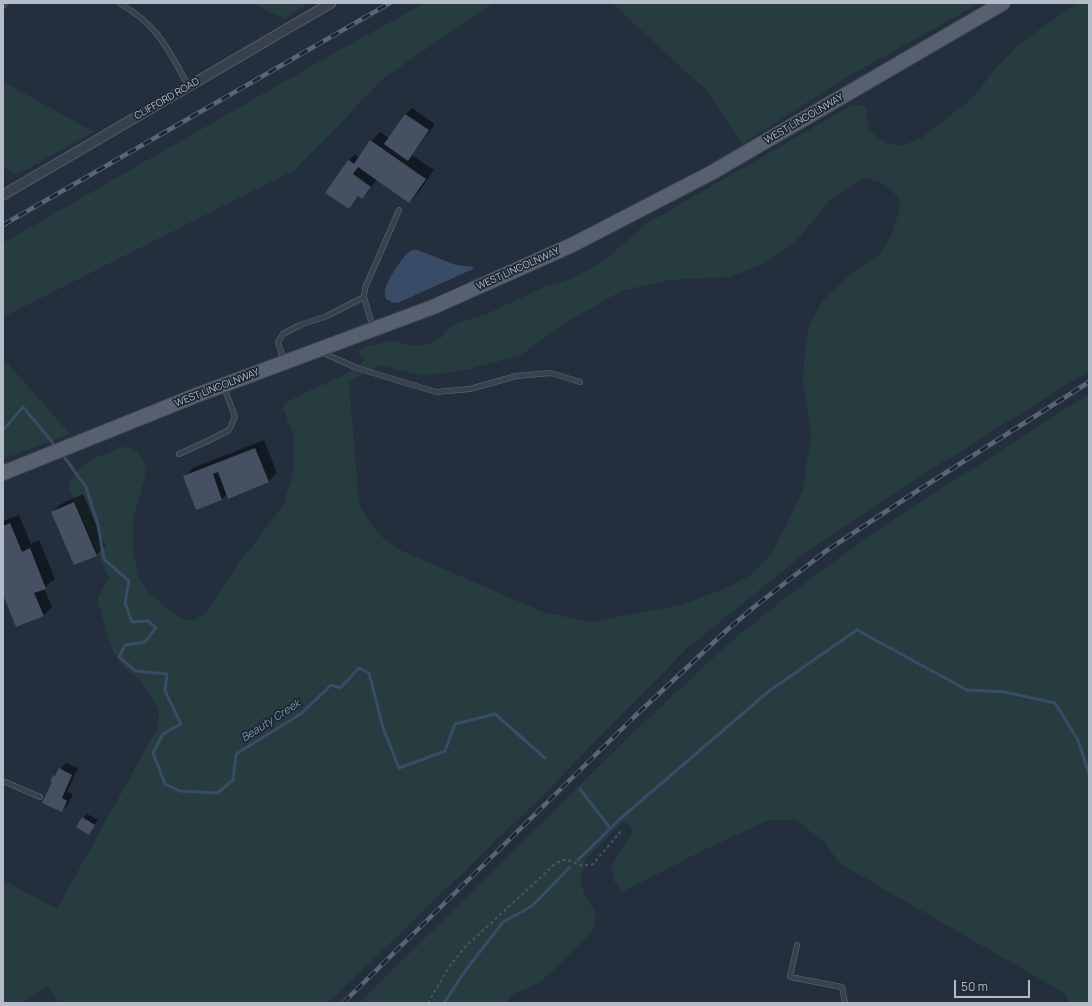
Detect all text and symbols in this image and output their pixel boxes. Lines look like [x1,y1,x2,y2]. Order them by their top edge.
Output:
street label: CLIFFORD ROAD [132,75,202,123]
street label: WEST LINCOLNWAY [762,91,846,147]
street label: WEST LINCOLNWAY [475,245,561,293]
street label: WEST LINCOLNWAY [173,366,261,410]
water label: Beauty Creek [239,697,303,745]
scale bar [956,972,1032,998]
text: 50 m [961,978,988,995]

